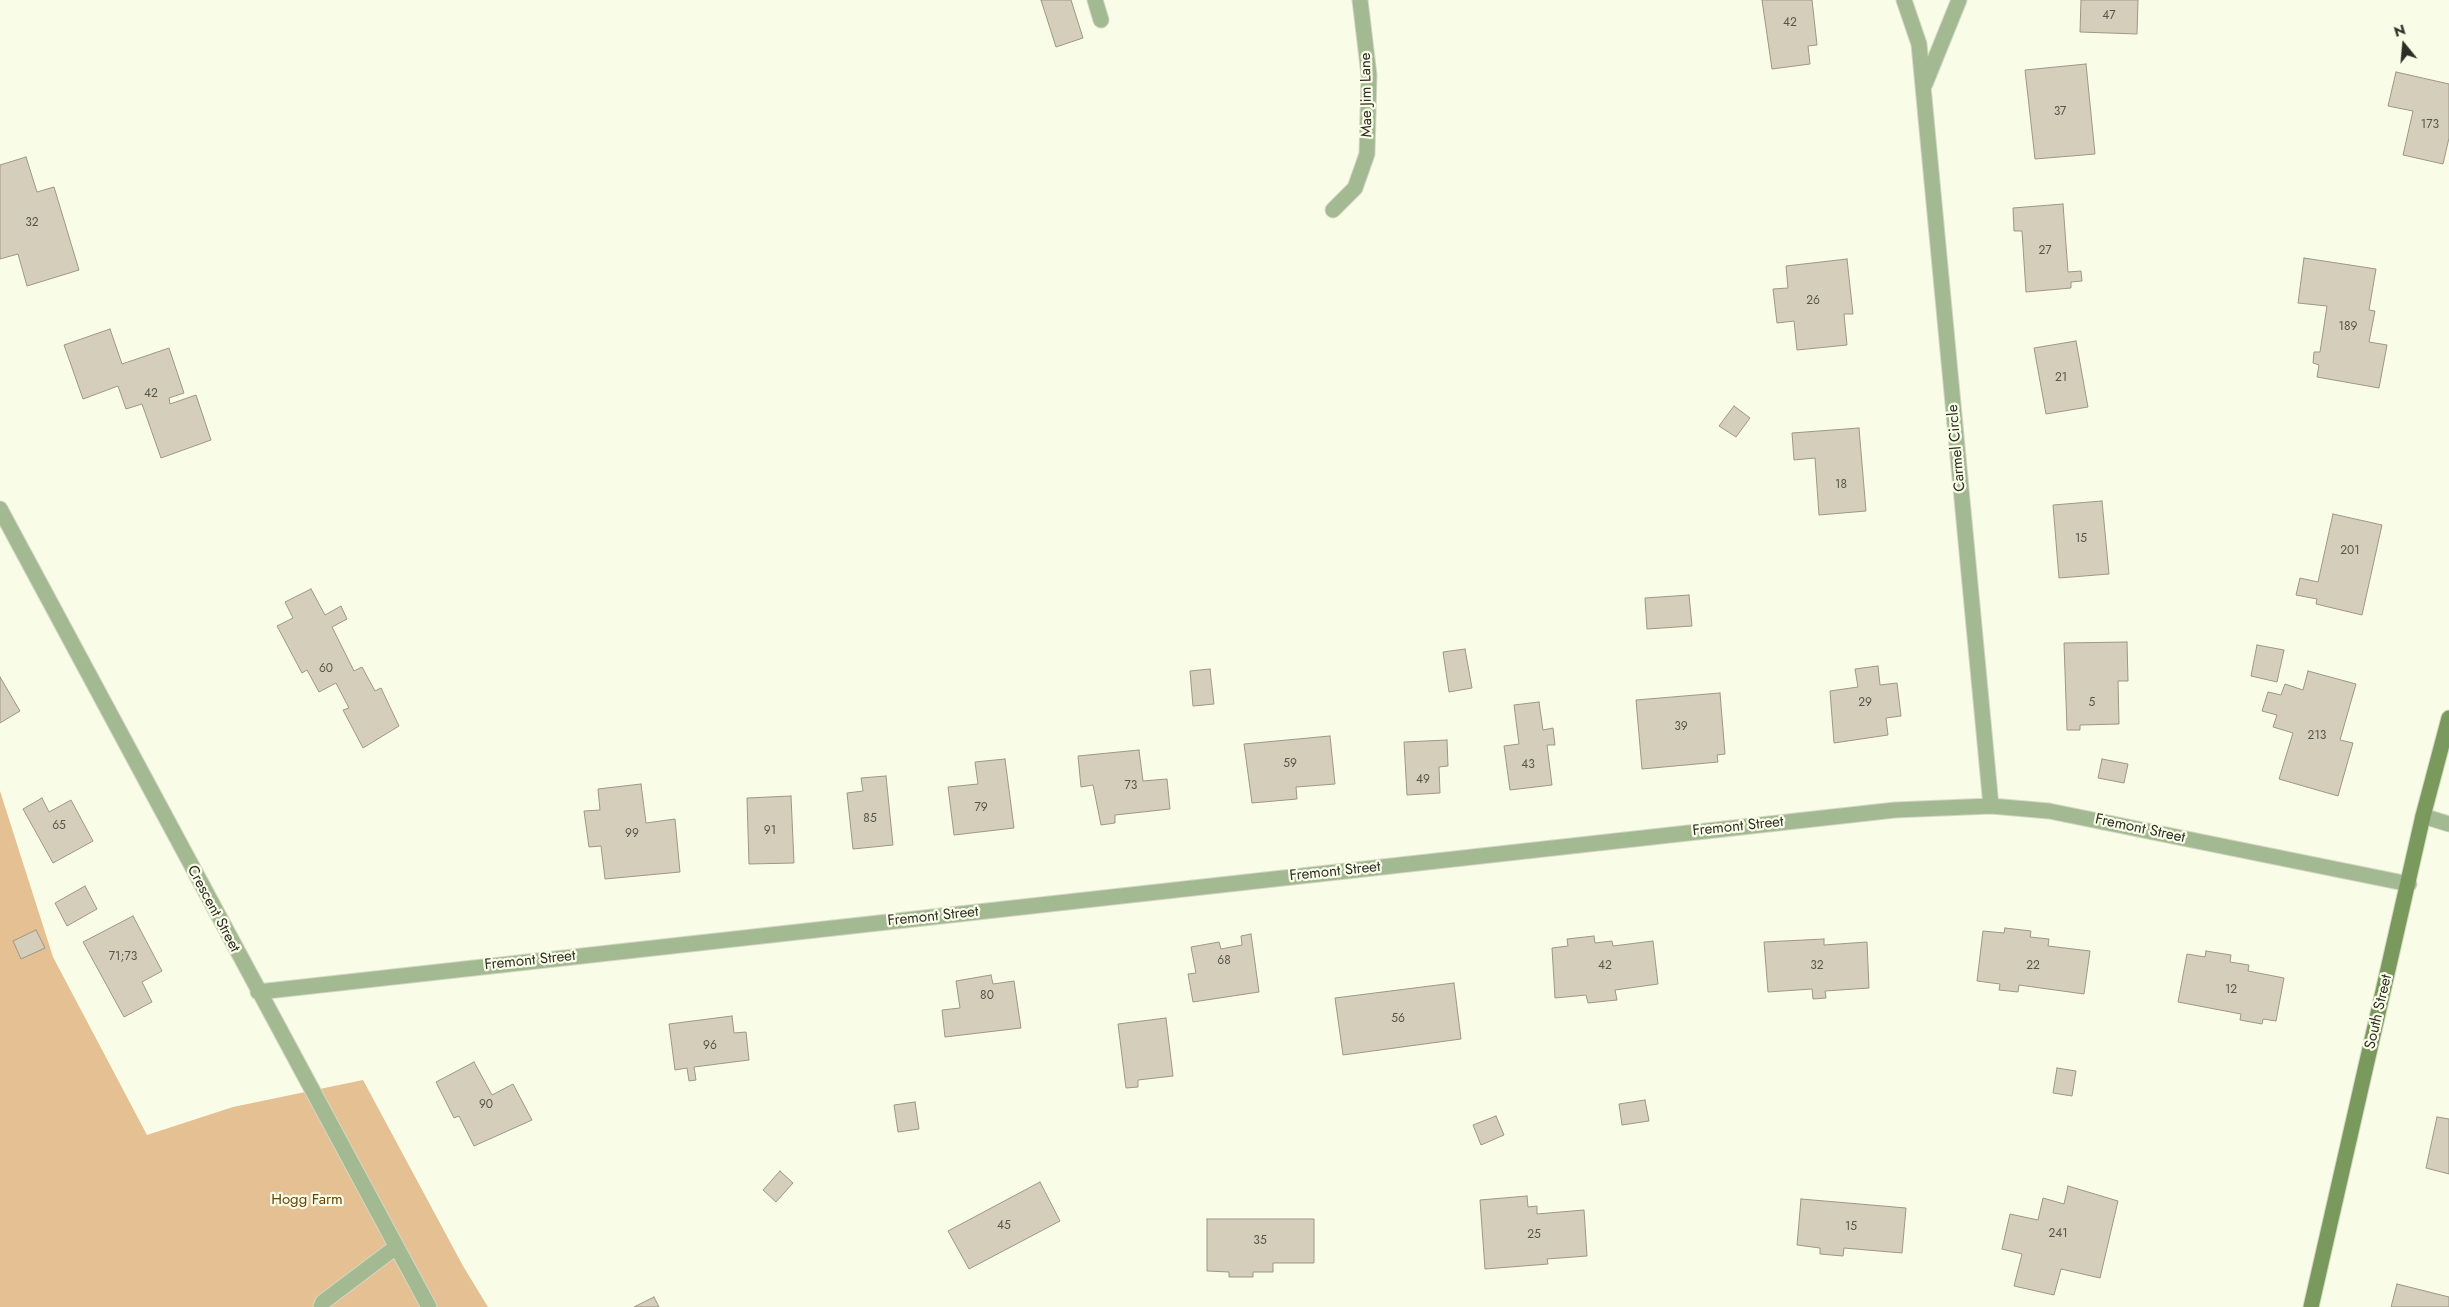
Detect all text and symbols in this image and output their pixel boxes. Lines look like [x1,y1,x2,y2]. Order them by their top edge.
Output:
house number: 47 [2102,9,2116,23]
house number: 42 [1783,16,1797,30]
text: N [2391,19,2408,42]
north arrow [2379,20,2429,70]
street label: Mae Jim Lane [1357,52,1377,138]
house number: 37 [2054,105,2066,119]
house number: 173 [2421,118,2439,132]
house number: 32 [25,216,39,230]
house number: 27 [2038,244,2052,258]
house number: 26 [1806,294,1820,308]
house number: 189 [2339,320,2357,334]
house number: 21 [2055,371,2067,385]
house number: 42 [144,387,158,401]
street label: Carmel Circle [1944,404,1970,492]
house number: 18 [1835,478,1847,492]
house number: 15 [2075,532,2087,546]
house number: 201 [2340,544,2360,558]
house number: 60 [319,662,333,676]
house number: 29 [1858,696,1872,710]
house number: 5 [2089,696,2095,710]
house number: 39 [1674,720,1688,734]
house number: 213 [2308,729,2326,743]
house number: 59 [1283,757,1297,771]
house number: 43 [1521,758,1535,772]
house number: 49 [1416,773,1430,787]
house number: 73 [1125,779,1137,793]
house number: 79 [974,801,988,815]
street label: Fremont Street [2093,811,2187,847]
house number: 85 [863,812,877,826]
street label: Fremont Street [1692,813,1784,841]
house number: 65 [52,819,66,833]
house number: 91 [764,824,776,838]
house number: 99 [625,827,639,841]
street label: Fremont Street [1289,858,1381,886]
street label: Crescent Street [183,863,243,955]
street label: Fremont Street [887,903,979,931]
street label: Fremont Street [484,947,576,975]
house number: 71;73 [109,950,137,964]
house number: 68 [1217,954,1231,968]
house number: 42 [1598,959,1612,973]
house number: 32 [1810,959,1824,973]
house number: 22 [2026,959,2040,973]
street label: South Street [2362,973,2396,1051]
house number: 12 [2225,983,2237,997]
house number: 80 [980,989,994,1003]
house number: 56 [1391,1012,1405,1026]
house number: 96 [703,1039,717,1053]
house number: 90 [479,1098,493,1112]
park label: Hogg Farm [271,1191,343,1209]
house number: 45 [997,1219,1011,1233]
house number: 15 [1845,1220,1857,1234]
house number: 241 [2048,1227,2068,1241]
house number: 25 [1527,1228,1541,1242]
house number: 35 [1253,1234,1267,1248]

